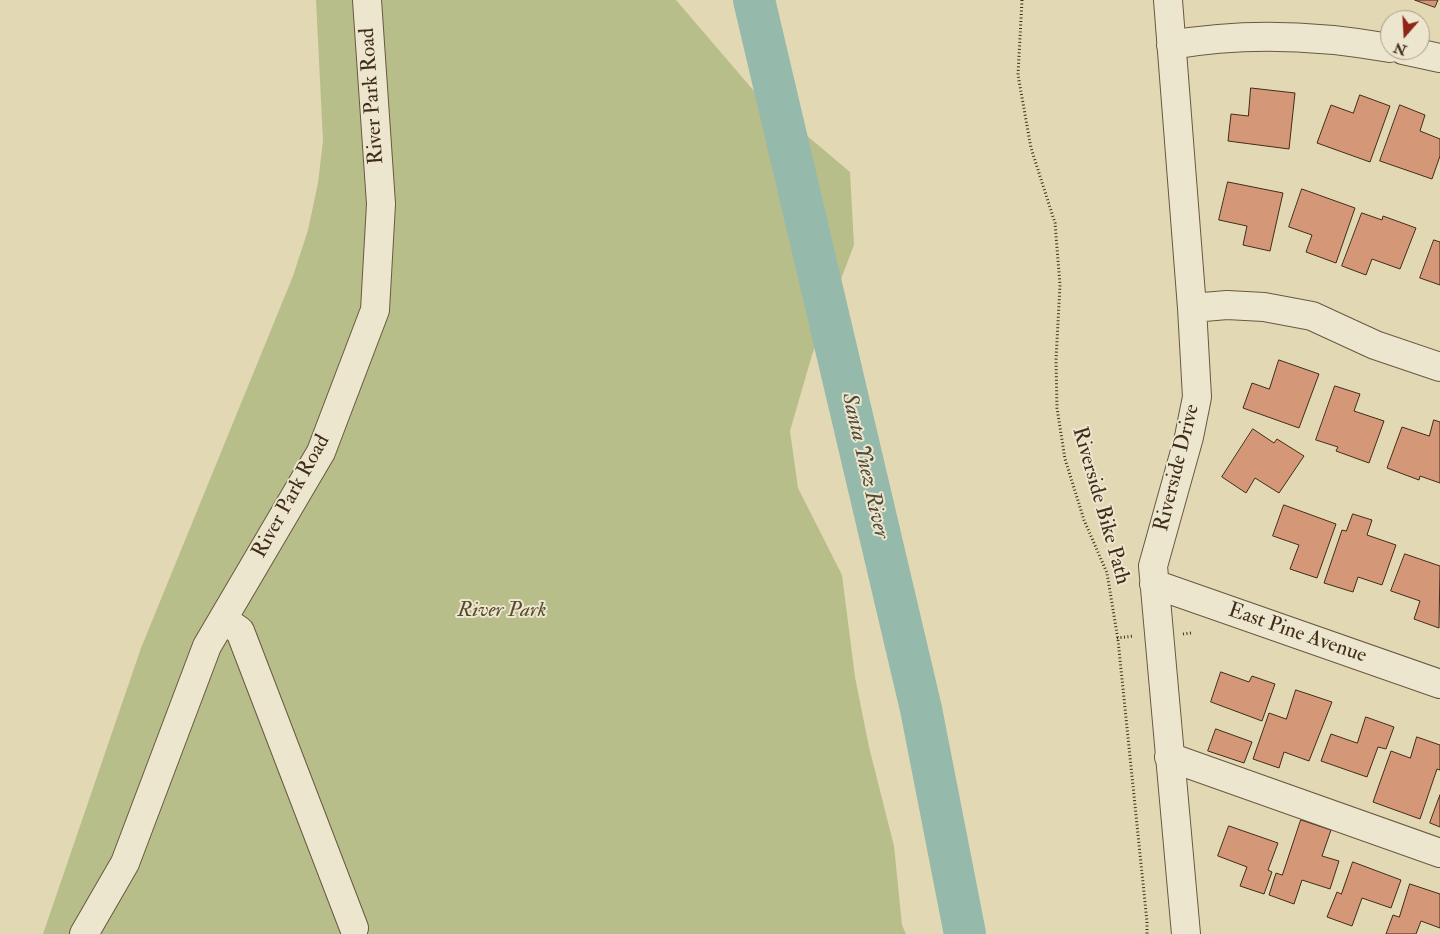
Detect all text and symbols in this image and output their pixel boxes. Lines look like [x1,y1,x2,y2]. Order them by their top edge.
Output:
north arrow [1380,10,1430,60]
street label: River Park Road [356,27,390,165]
text: N [1392,39,1409,59]
water label: Santa Ynez River [834,391,894,541]
street label: Riverside Drive [1150,402,1206,534]
street label: Riverside Bike Path [1065,424,1135,588]
street label: River Park Road [248,431,336,563]
park label: River Park [458,598,546,624]
street label: East Pine Avenue [1224,599,1370,669]

